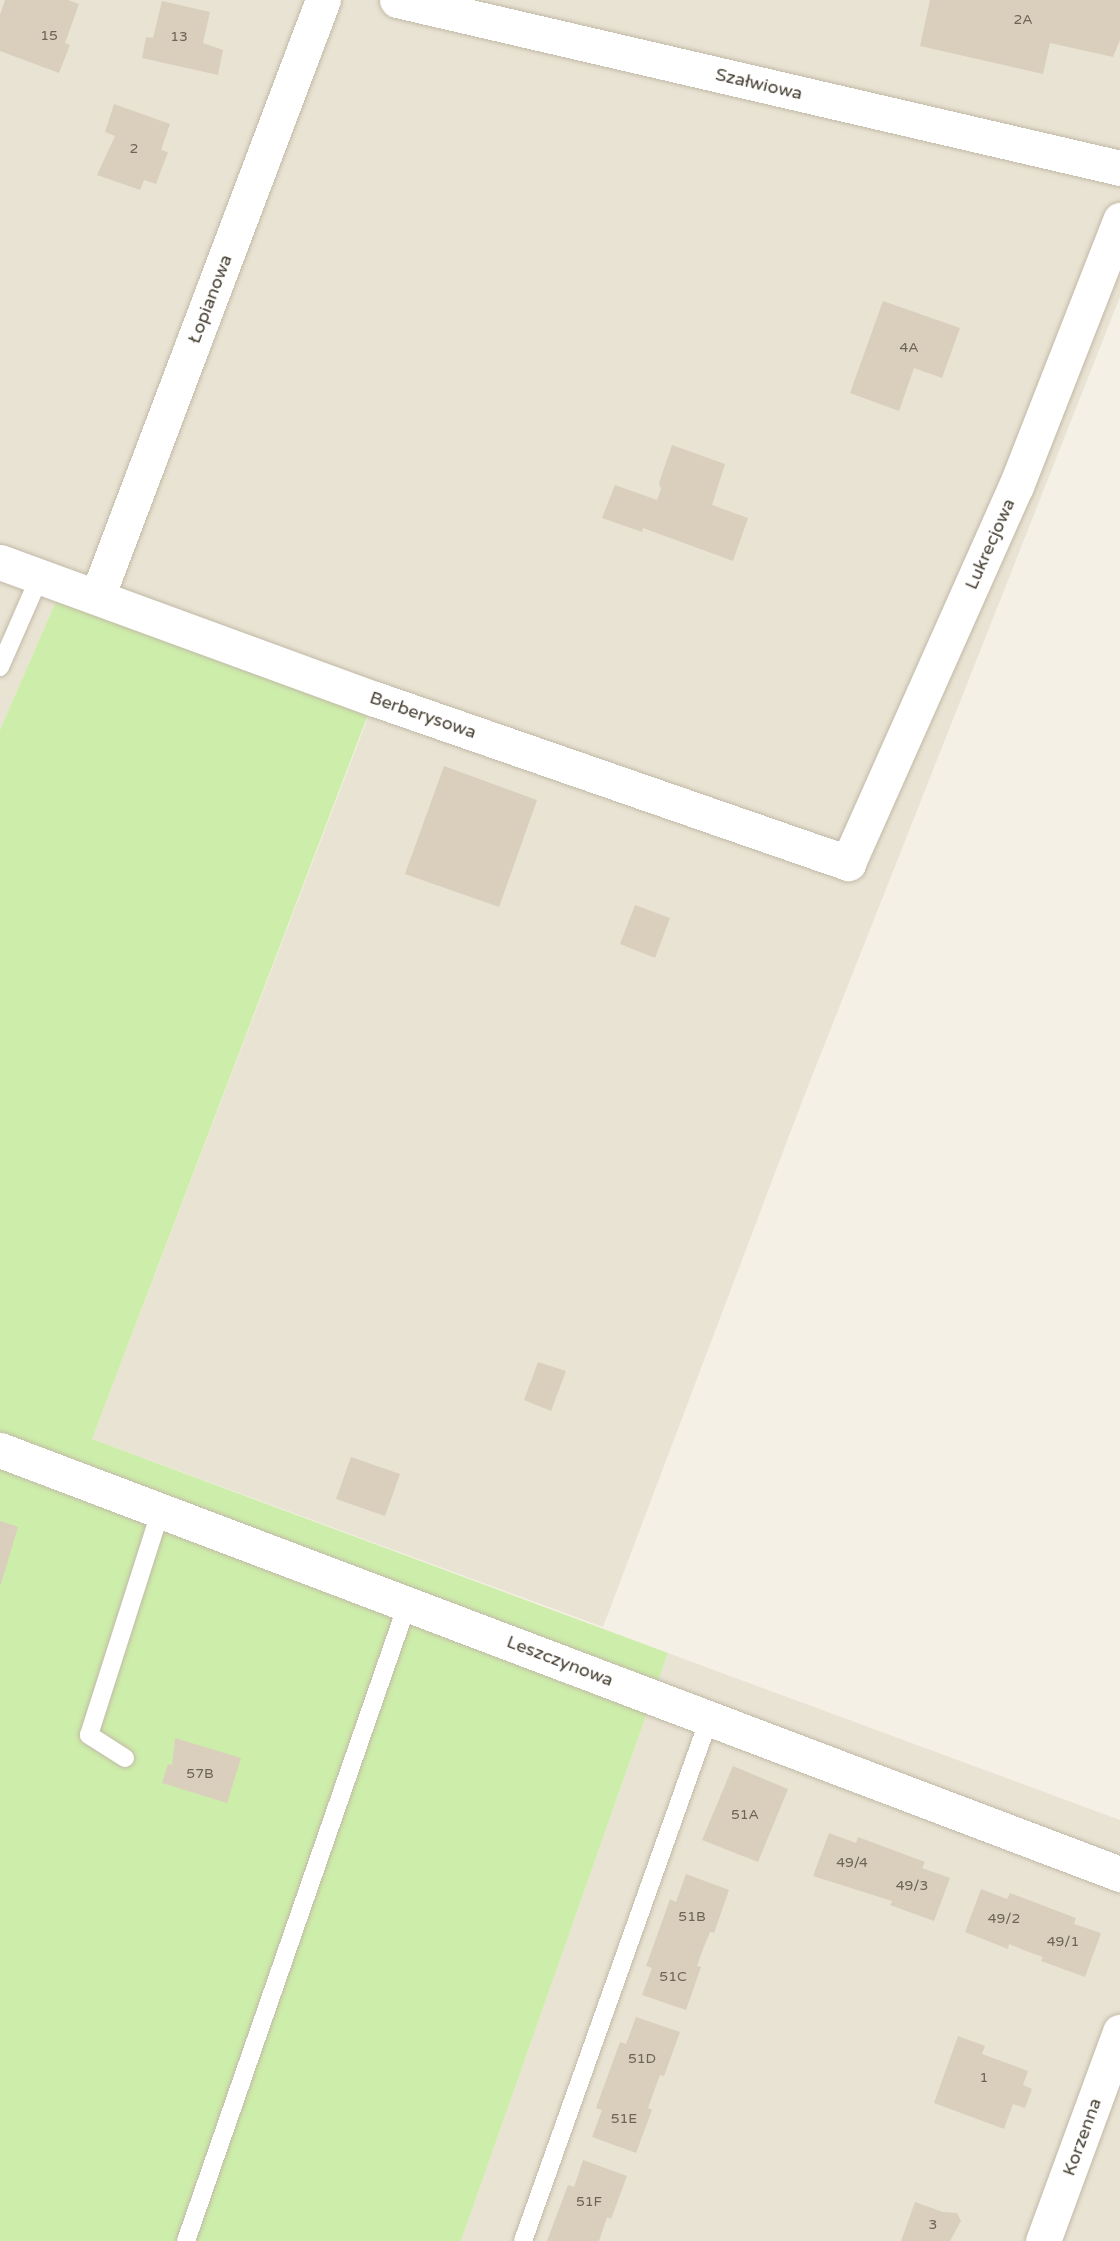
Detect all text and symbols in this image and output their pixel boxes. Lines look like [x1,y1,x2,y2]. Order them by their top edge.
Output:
house number: 2A [1013,12,1033,28]
house number: 15 [40,28,58,44]
house number: 13 [170,29,188,45]
street label: Szałwiowa [713,64,805,104]
house number: 2 [130,141,138,157]
street label: Łopianowa [183,252,237,346]
house number: 4A [899,340,919,356]
street label: Lukrecjowa [960,495,1020,593]
street label: Berberysowa [367,687,479,743]
street label: Leszczynowa [504,1631,616,1691]
house number: 57B [186,1766,214,1782]
house number: 51A [731,1807,759,1823]
house number: 49/4 [836,1855,868,1871]
house number: 49/3 [896,1878,928,1894]
house number: 51B [678,1909,706,1925]
house number: 49/2 [988,1911,1020,1927]
house number: 49/1 [1047,1934,1079,1950]
house number: 51C [659,1969,687,1985]
house number: 51D [628,2051,656,2067]
house number: 1 [980,2070,988,2086]
street label: Korzenna [1058,2095,1106,2179]
house number: 51E [611,2111,637,2127]
house number: 51F [576,2194,602,2210]
house number: 3 [929,2217,937,2233]

